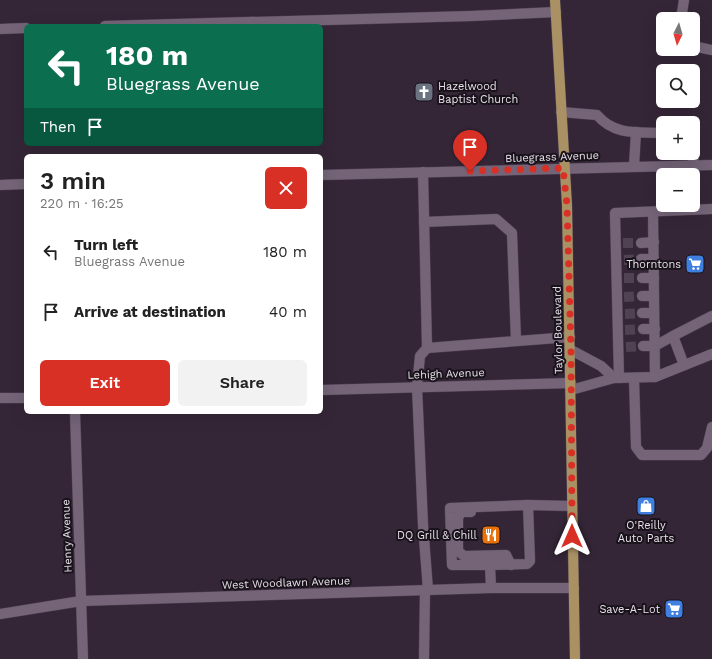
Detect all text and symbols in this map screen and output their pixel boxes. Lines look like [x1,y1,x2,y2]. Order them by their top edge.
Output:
north arrow [656,12,700,56]
map controls [656,12,700,212]
text: 180 m [106,39,188,72]
icon: left [40,40,92,92]
button: search [656,64,700,108]
text: Bluegrass Avenue [106,73,260,94]
place label: Hazelwood Baptist Church [438,80,518,106]
church icon: Hazelwood Baptist Church [413,81,435,103]
icon: arrive [84,116,106,138]
button: + [656,116,700,160]
text: Then [40,118,76,136]
pin [453,130,487,171]
icon: arrive [459,136,481,158]
street label: Bluegrass Avenue [505,149,599,165]
text: 3 min [40,167,106,195]
button: close [265,167,307,209]
button: − [656,168,700,212]
text: 220 m · 16:25 [40,196,124,211]
text: Turn left [74,236,138,254]
icon: left [40,241,62,263]
text: 180 m [263,243,307,261]
supermarket icon: Thorntons [684,253,706,275]
text: Bluegrass Avenue [74,254,185,269]
place label: Thorntons [626,258,681,271]
street label: Taylor Boulevard [551,286,565,374]
icon: arrive [40,301,62,323]
text: Arrive at destination [74,303,226,321]
text: 40 m [269,303,307,321]
button: Exit [40,360,170,406]
button: Share [178,360,307,406]
street label: Lehigh Avenue [407,366,485,382]
shop icon: O'Reilly Auto Parts [635,495,657,517]
street label: Henry Avenue [59,499,75,573]
position arrow [551,515,593,557]
place label: O'Reilly Auto Parts [618,519,674,545]
restaurant icon: DQ Grill & Chill [480,524,502,546]
place label: DQ Grill & Chill [397,529,478,542]
street label: West Woodlawn Avenue [222,574,350,592]
supermarket icon: Save-A-Lot [663,598,685,620]
place label: Save-A-Lot [599,603,660,616]

